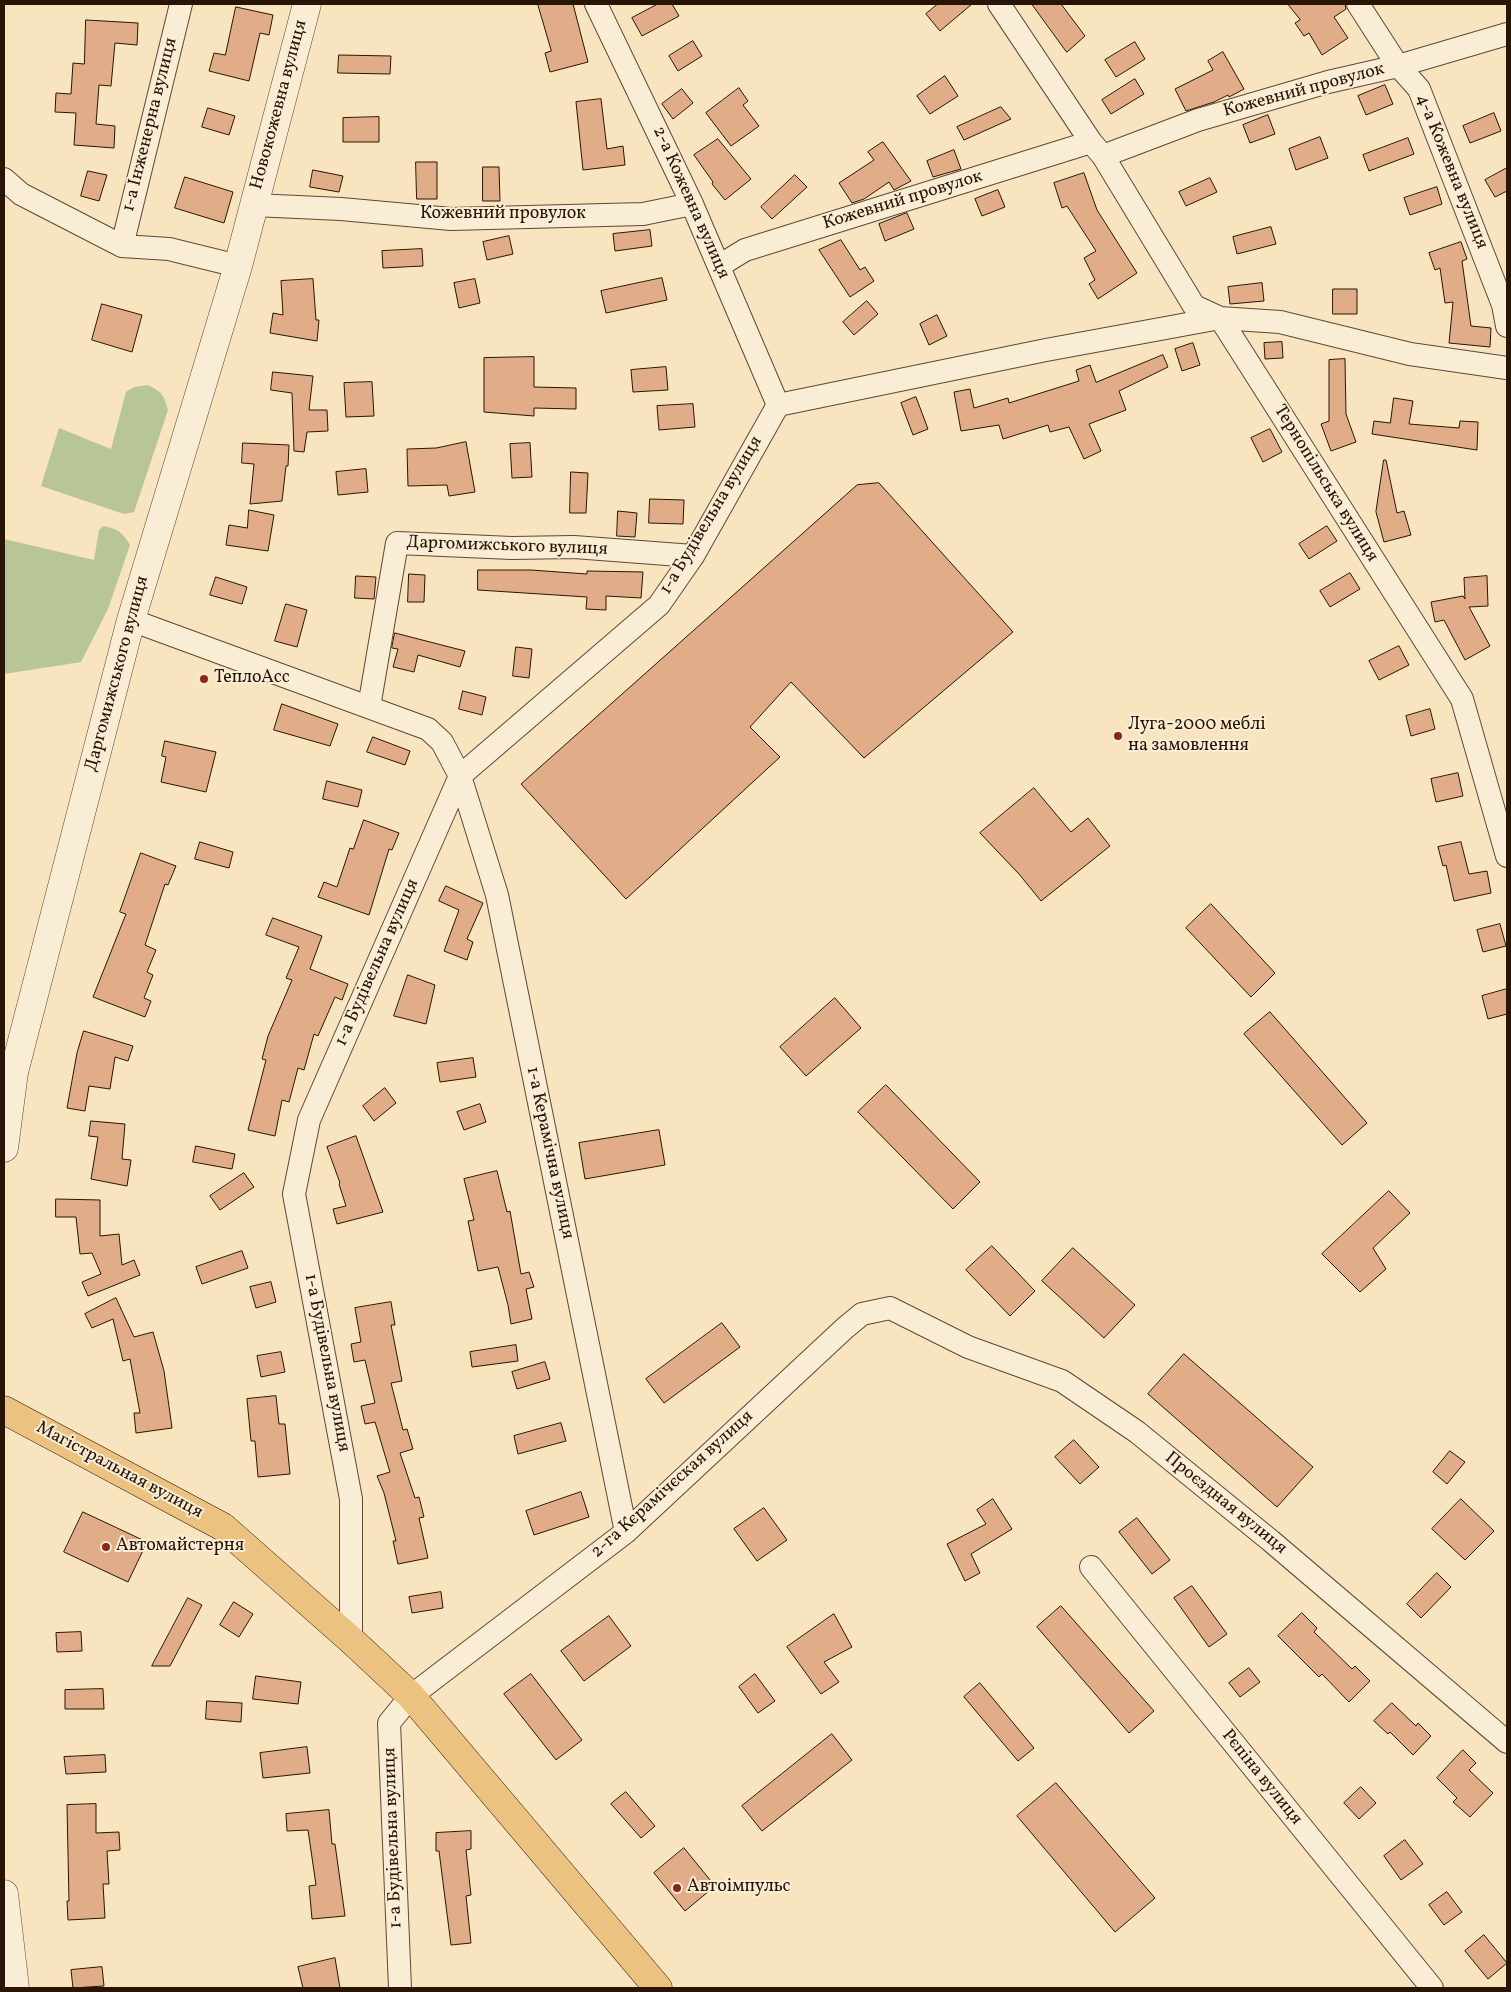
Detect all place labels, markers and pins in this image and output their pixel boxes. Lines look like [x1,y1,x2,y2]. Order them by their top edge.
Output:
place label: ТеплоАсс [214,668,290,690]
marker: ТеплоАсс [198,673,210,685]
place label: Луга-2000 меблі на замовлення [1128,715,1266,758]
marker: Луга-2000 меблі на замовлення [1112,730,1124,742]
place label: Автомайстерня [116,1536,244,1558]
marker: Автомайстерня [100,1541,112,1553]
place label: Автоімпульс [687,1877,791,1899]
marker: Автоімпульс [671,1882,683,1894]

